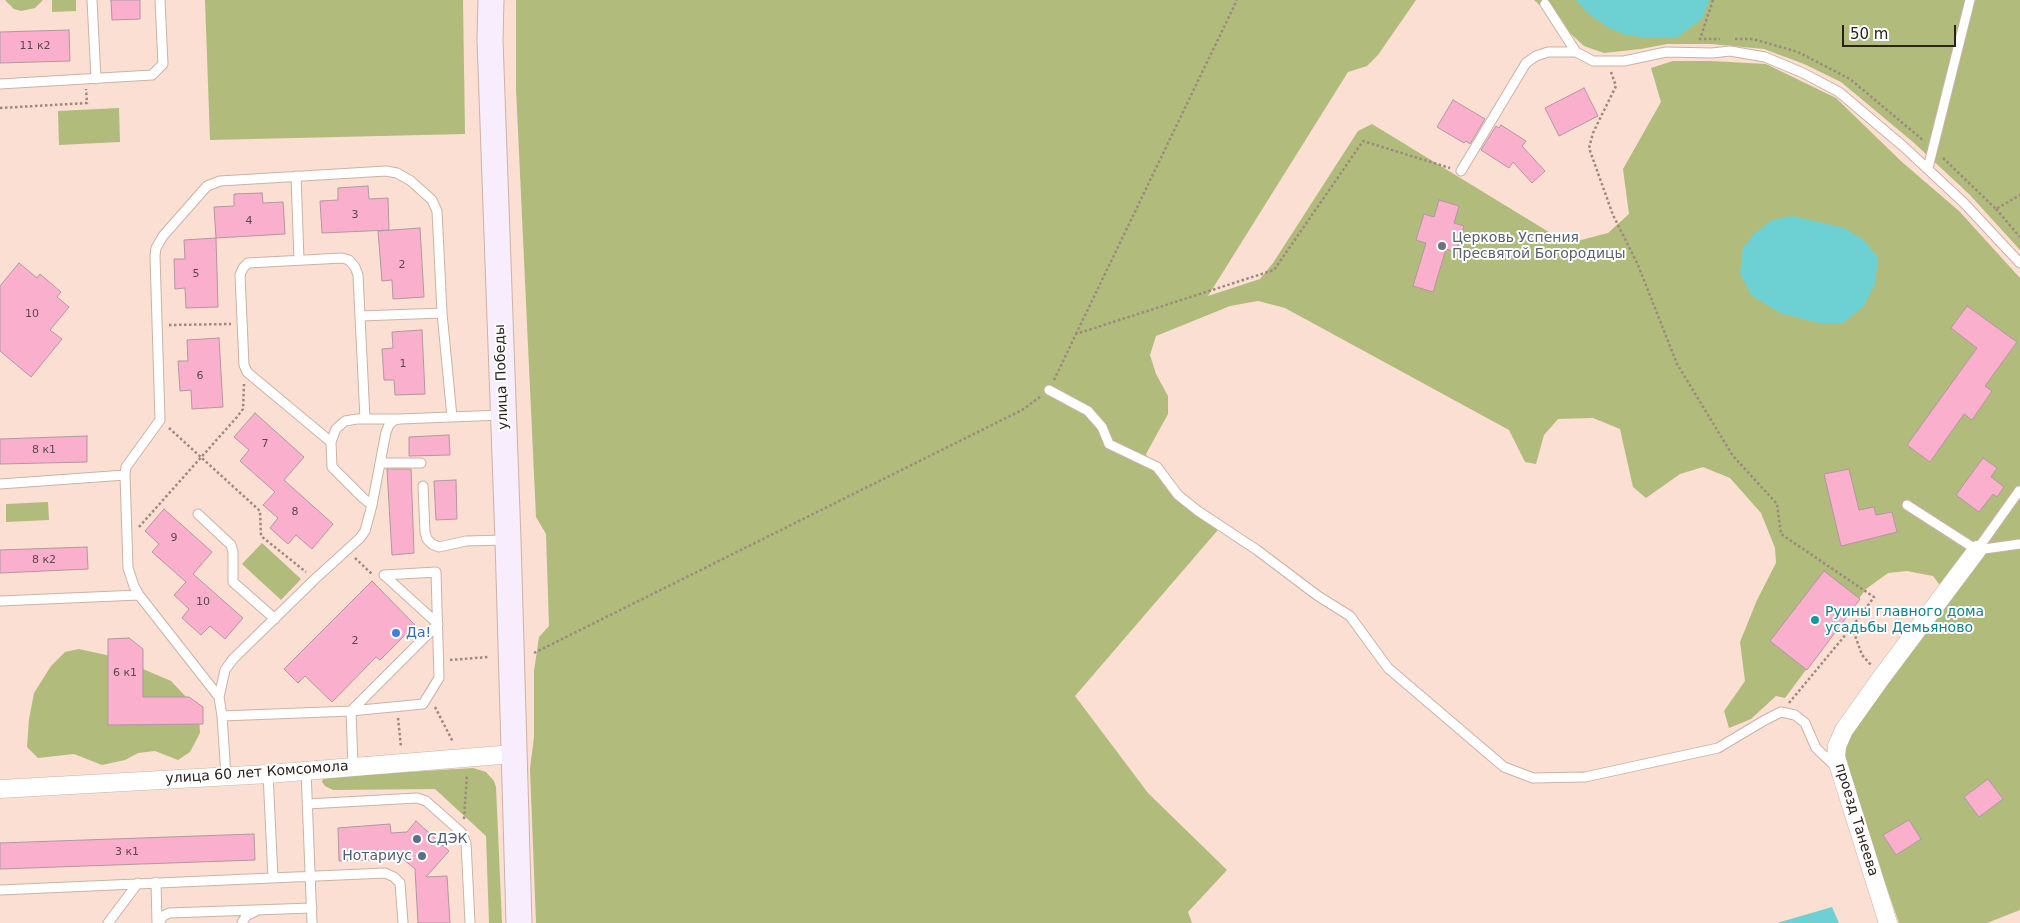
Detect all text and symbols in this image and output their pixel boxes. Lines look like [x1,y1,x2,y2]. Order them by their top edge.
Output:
scale bar [1845,15,1959,47]
text: 50 m [1850,25,1888,43]
house number: 11 к2 [19,39,51,53]
house number: 3 [352,208,358,222]
house number: 4 [246,214,252,228]
place label: Церковь Успения Пресвятой Богородицы [1452,230,1626,262]
marker: Церковь Успения Пресвятой Богородицы [1436,240,1448,252]
house number: 2 [399,258,405,272]
house number: 5 [193,267,199,281]
house number: 10 [25,307,39,321]
street label: улица Победы [492,324,512,430]
house number: 1 [400,357,406,371]
house number: 6 [197,369,203,383]
house number: 7 [262,437,268,451]
house number: 8 к1 [32,443,56,457]
house number: 8 [292,505,298,519]
house number: 9 [171,531,177,545]
house number: 8 к2 [32,553,56,567]
house number: 10 [196,595,210,609]
place label: Руины главного дома усадьбы Демьяново [1825,604,1984,636]
marker: Руины главного дома усадьбы Демьяново [1809,614,1821,626]
place label: Да! [406,625,431,641]
marker: Да! [390,627,402,639]
house number: 2 [352,634,358,648]
house number: 6 к1 [113,666,137,680]
street label: улица 60 лет Комсомола [165,758,349,788]
street label: проезд Танеева [1831,762,1881,878]
place label: СДЭК [427,831,467,847]
marker: СДЭК [411,833,423,845]
house number: 3 к1 [115,845,139,859]
place label: Нотариус [342,848,412,864]
marker: Нотариус [416,850,428,862]

